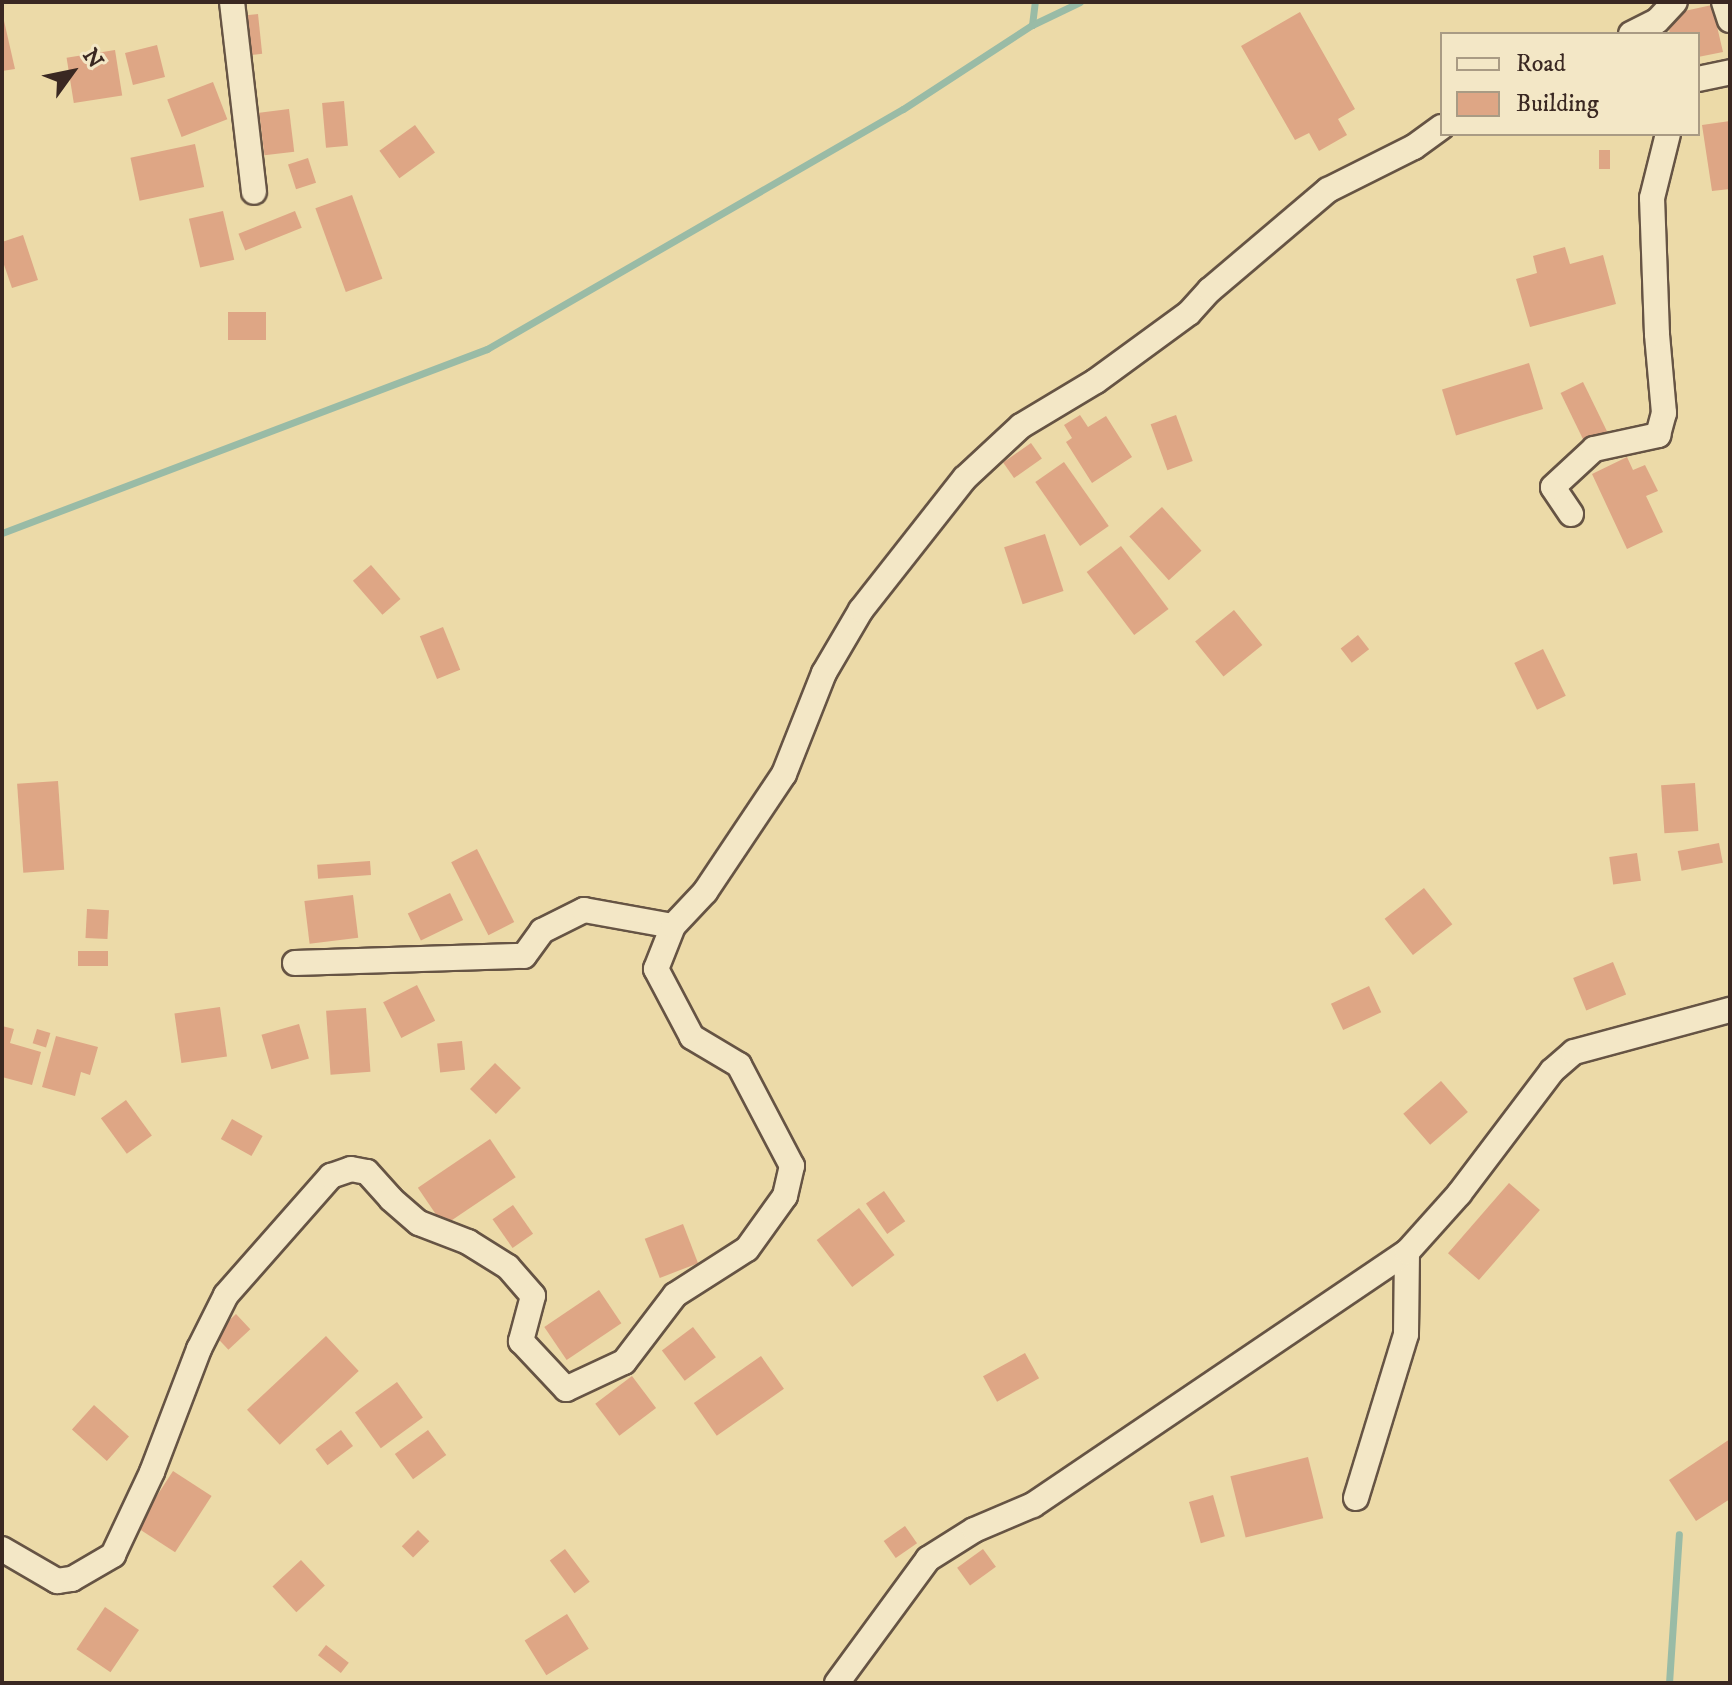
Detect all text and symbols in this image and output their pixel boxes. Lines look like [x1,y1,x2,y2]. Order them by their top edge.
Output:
north arrow [32,32,112,112]
legend [1440,32,1700,136]
text: N [76,44,109,74]
text: Road [1516,49,1566,79]
text: Building [1516,89,1599,119]

